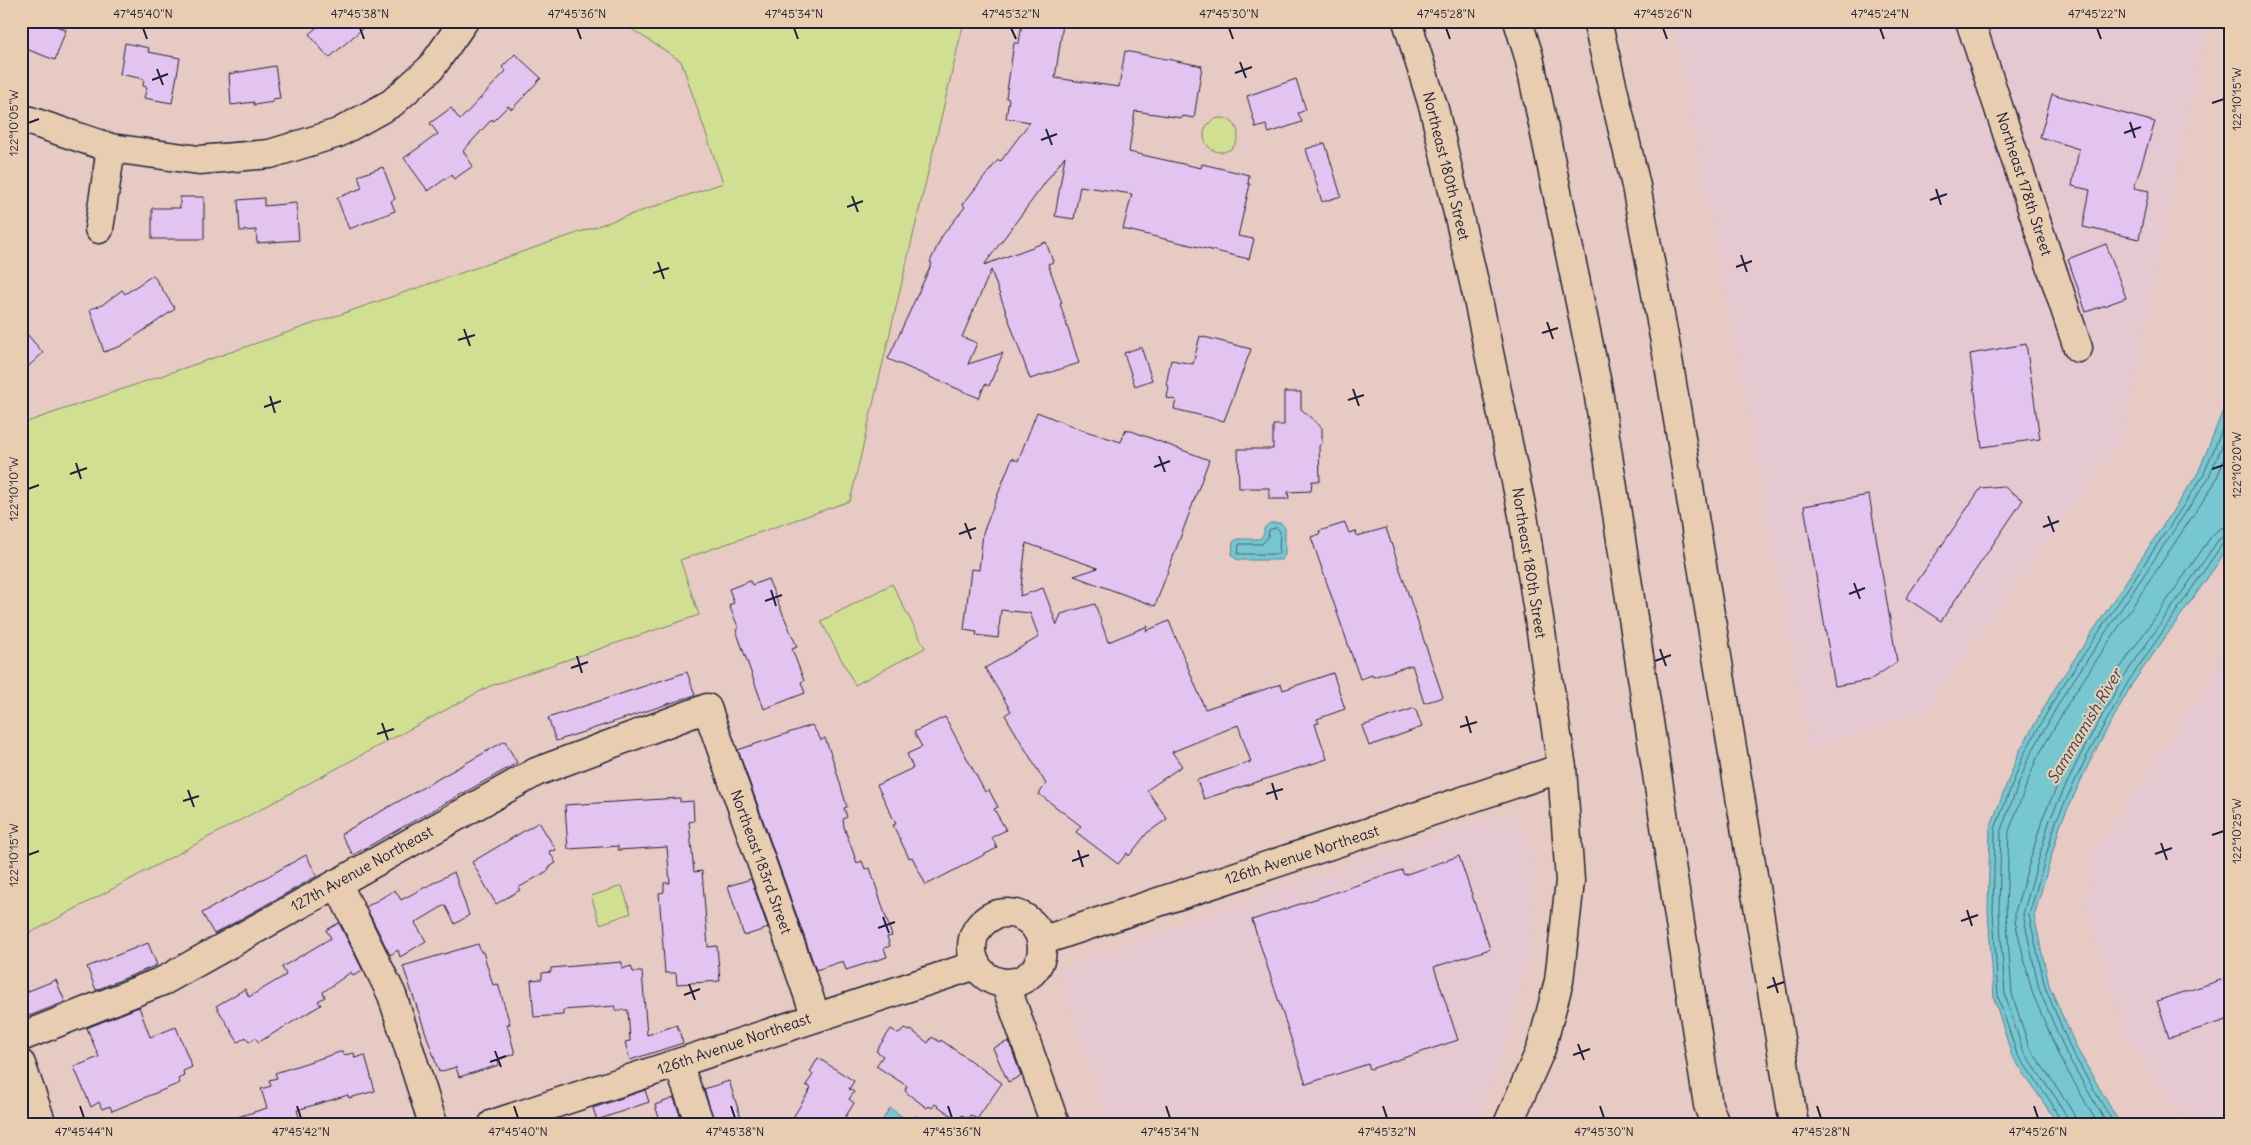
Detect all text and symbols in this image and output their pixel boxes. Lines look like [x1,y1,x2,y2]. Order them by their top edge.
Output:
text: 47°45'40"N [113,6,173,21]
text: 47°45'38"N [331,6,389,21]
text: 47°45'36"N [548,6,606,21]
text: 47°45'34"N [765,6,823,21]
text: 47°45'32"N [982,6,1040,21]
text: 47°45'30"N [1199,6,1259,21]
text: 47°45'28"N [1417,6,1475,21]
text: 47°45'26"N [1634,6,1692,21]
text: 47°45'24"N [1851,6,1909,21]
text: 47°45'22"N [2068,6,2126,21]
text: 122°10'15"W [2229,67,2244,131]
text: 122°10'05"W [6,90,21,156]
street label: Northeast 180th Street [1419,90,1474,242]
street label: Northeast 178th Street [1992,110,2057,258]
text: 122°10'20"W [2229,432,2244,498]
text: 122°10'10"W [6,457,21,521]
street label: Northeast 180th Street [1508,486,1551,640]
water label: Sammamish River [2042,663,2127,787]
street label: Northeast 183rd Street [727,787,796,937]
text: 122°10'25"W [2229,798,2244,864]
street label: 126th Avenue Northeast [1222,821,1381,888]
street label: 127th Avenue Northeast [287,822,436,916]
text: 122°10'15"W [6,823,21,887]
street label: 126th Avenue Northeast [655,1008,813,1079]
text: 47°45'44"N [55,1124,113,1139]
text: 47°45'42"N [272,1124,330,1139]
text: 47°45'40"N [488,1124,548,1139]
text: 47°45'38"N [706,1124,764,1139]
text: 47°45'36"N [923,1124,981,1139]
text: 47°45'34"N [1141,1124,1199,1139]
text: 47°45'32"N [1358,1124,1416,1139]
text: 47°45'30"N [1574,1124,1634,1139]
text: 47°45'28"N [1792,1124,1850,1139]
text: 47°45'26"N [2009,1124,2067,1139]

